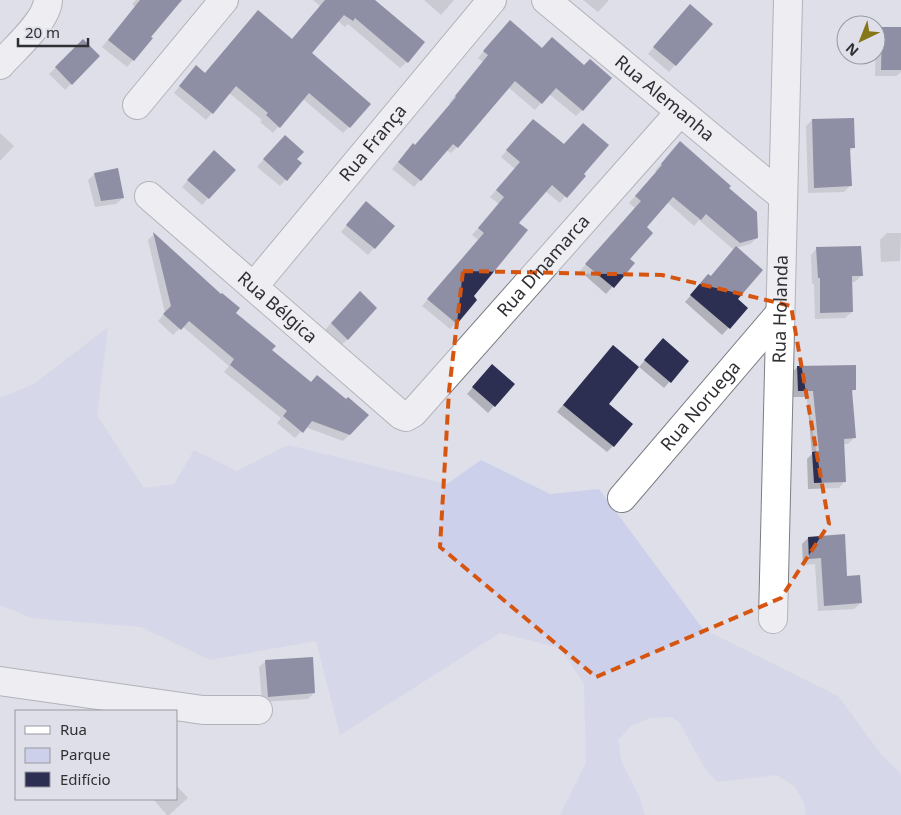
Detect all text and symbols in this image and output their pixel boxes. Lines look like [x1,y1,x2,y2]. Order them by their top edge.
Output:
scale bar [18,15,88,47]
north arrow [836,15,886,65]
text: 20 m [25,22,60,42]
text: N [841,39,862,61]
street label: Rua Alemanha [610,49,720,146]
street label: Rua França [333,99,411,186]
street label: Rua Dinamarca [491,209,595,321]
street label: Rua Holanda [766,255,793,364]
street label: Rua Bélgica [233,266,323,348]
street label: Rua Noruega [654,355,745,456]
legend [15,710,178,800]
text: Rua [60,719,87,739]
text: Parque [60,744,110,764]
text: Edifício [60,769,111,789]

